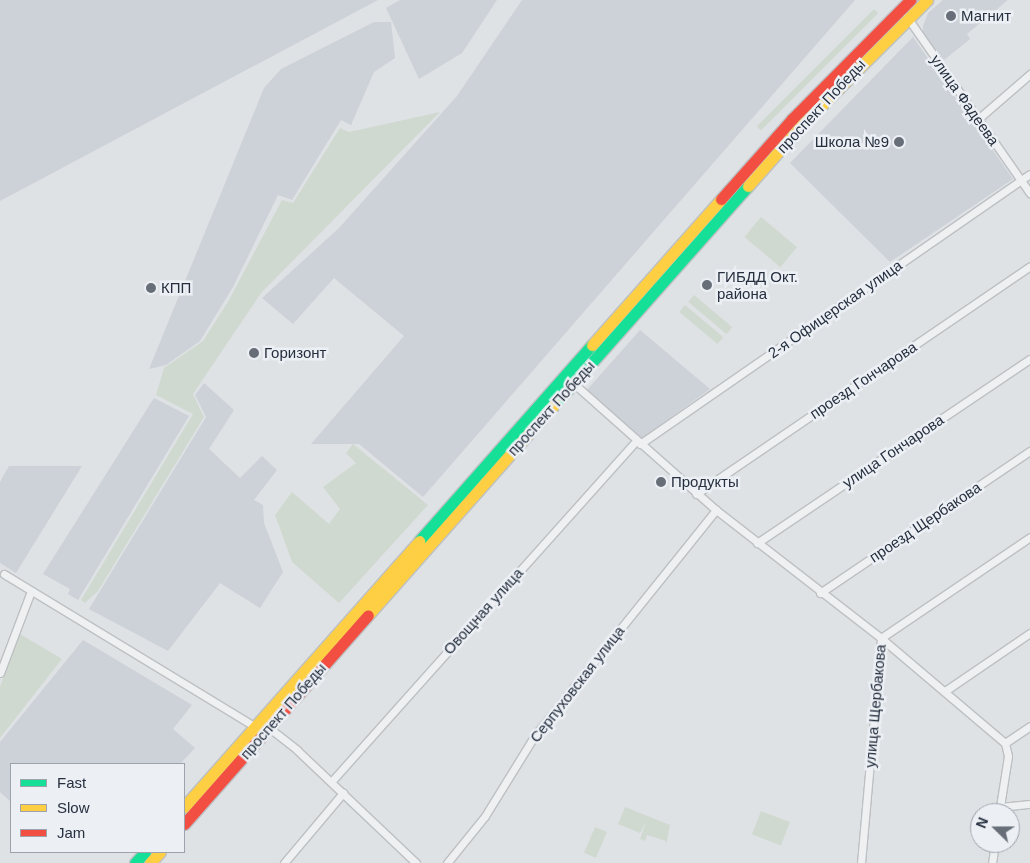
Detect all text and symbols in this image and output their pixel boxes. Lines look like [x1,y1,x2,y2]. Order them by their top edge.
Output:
place label: Магнит [961,7,1011,25]
marker: Магнит [945,10,957,22]
street label: улица Фадеева [927,51,1003,149]
street label: проспект Победы [773,55,869,157]
place label: Школа №9 [815,133,889,151]
marker: Школа №9 [893,136,905,148]
street label: 2-я Офицерская улица [765,256,905,362]
place label: ГИБДД Окт. района [717,267,798,302]
place label: КПП [161,279,191,297]
marker: ГИБДД Окт. района [701,279,713,291]
marker: КПП [145,282,157,294]
street label: проезд Гончарова [806,338,920,422]
place label: Горизонт [264,344,326,362]
marker: Горизонт [248,347,260,359]
street label: проспект Победы [504,357,598,459]
street label: улица Гончарова [839,411,947,491]
place label: Продукты [671,473,739,491]
marker: Продукты [655,476,667,488]
street label: проезд Щербакова [866,478,984,566]
street label: Овощная улица [439,564,527,658]
street label: Серпуховская улица [526,622,628,746]
street label: улица Щербакова [861,643,889,769]
street label: проспект Победы [236,659,330,763]
legend [10,763,185,853]
text: Fast [57,774,86,791]
text: Slow [57,799,90,816]
north arrow [970,803,1020,853]
text: N [973,815,991,830]
text: Jam [57,824,85,841]

